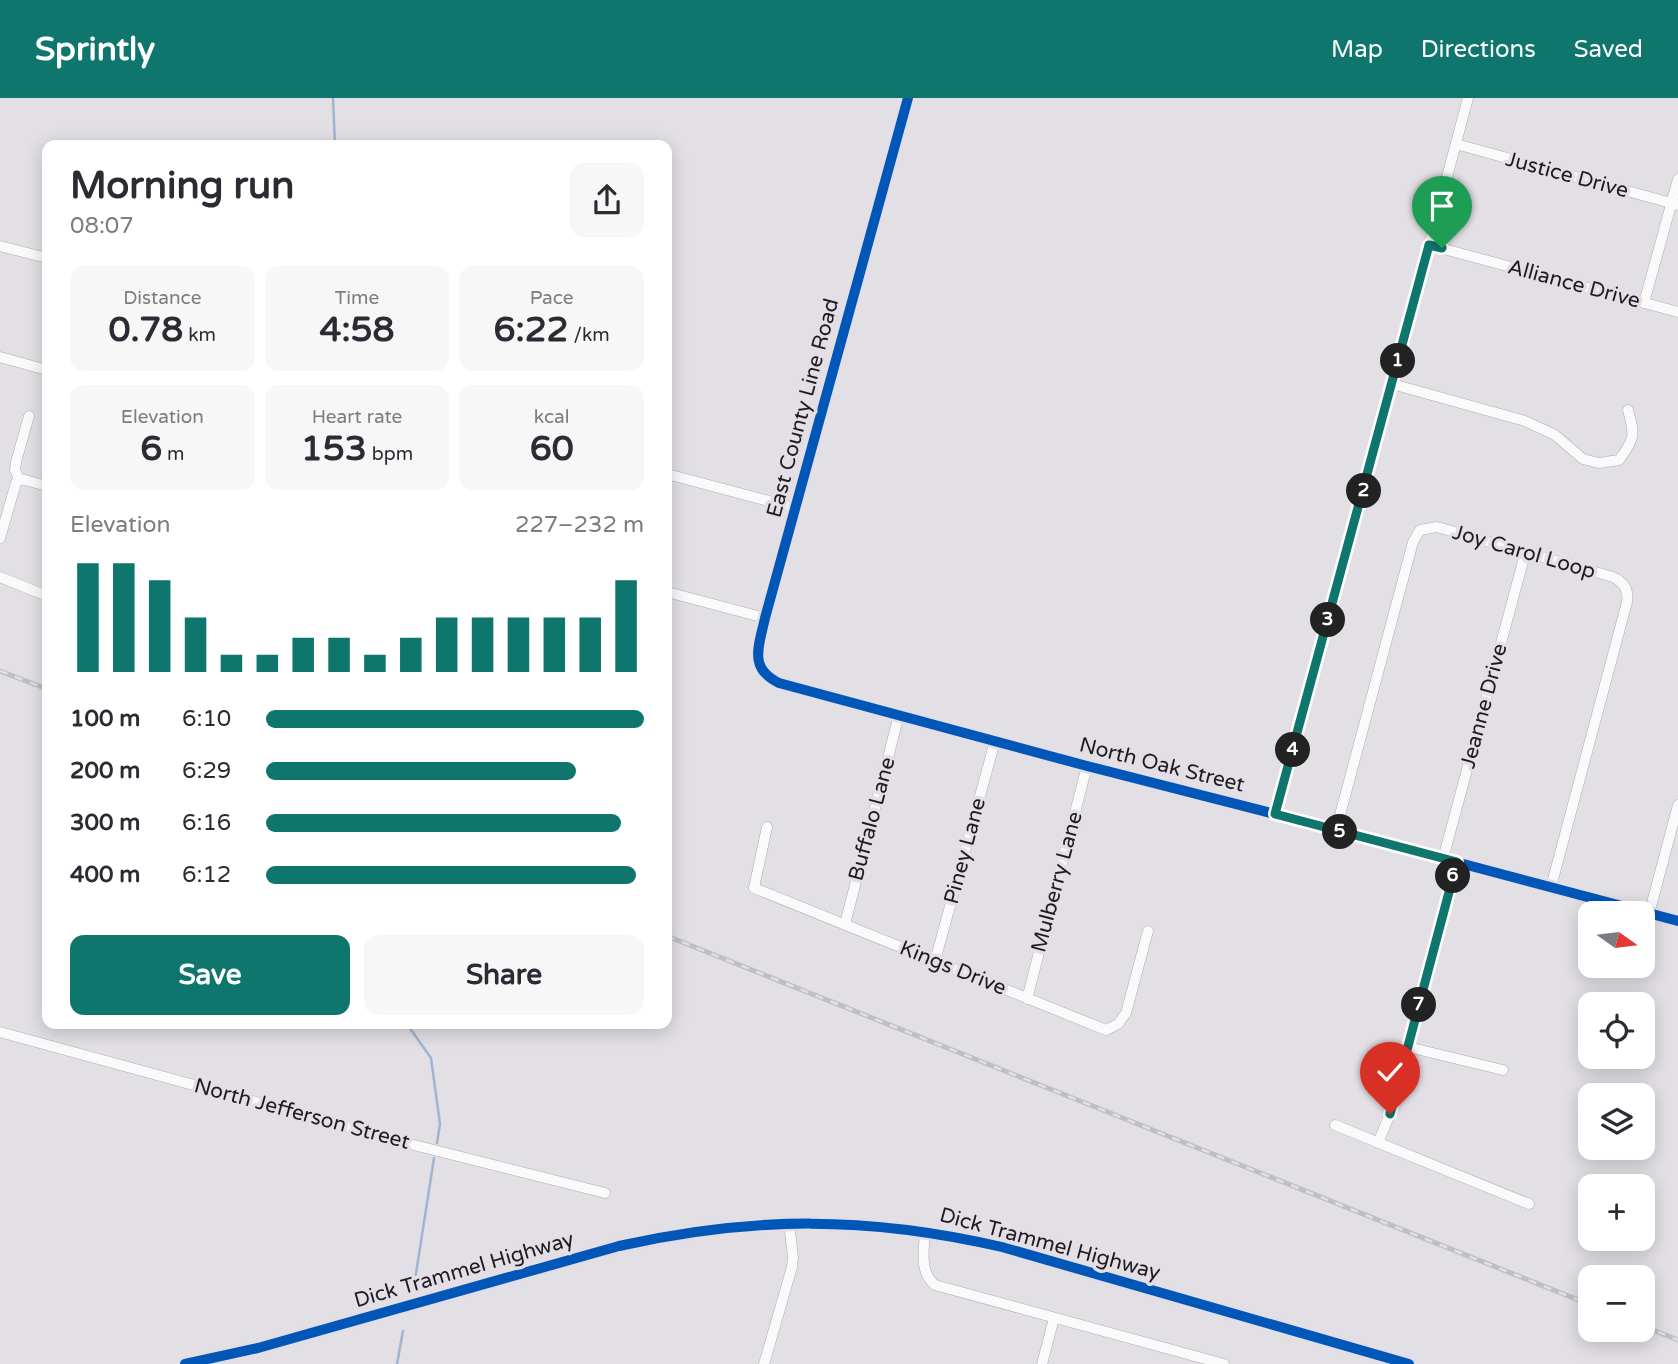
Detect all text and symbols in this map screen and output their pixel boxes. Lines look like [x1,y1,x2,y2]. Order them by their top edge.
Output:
text: Sprintly [35,30,155,69]
text: Map [1331,35,1383,64]
text: Directions [1421,35,1536,64]
text: Saved [1574,35,1643,64]
street label: Justice Drive [1503,147,1631,203]
text: Morning run [70,163,294,209]
button: share [570,163,644,237]
pin [1412,176,1472,248]
icon: arrive [1423,187,1461,225]
text: 08:07 [70,212,134,240]
street label: Alliance Drive [1505,254,1643,314]
text: Distance [123,287,201,309]
text: Time [335,287,379,309]
text: Pace [530,287,574,309]
street label: East County Line Road [762,296,844,520]
text: 0.78 [109,309,183,351]
text: 4:58 [319,309,395,351]
text: 6:22 [494,309,569,351]
text: km [183,324,216,346]
text: /km [569,324,610,346]
pin: 1 [1380,344,1416,378]
text: 1 [1392,349,1403,371]
text: Elevation [121,406,204,428]
text: Heart rate [312,406,402,428]
text: kcal [534,406,570,428]
text: 6 [140,428,162,470]
text: 153 [301,428,367,470]
text: 60 [530,428,574,470]
text: m [162,443,185,465]
text: bpm [367,443,413,465]
pin: 2 [1346,474,1382,508]
text: 2 [1358,479,1369,501]
text: Elevation [70,511,171,539]
text: 227–232 m [515,511,644,539]
street label: Joy Carol Loop [1450,520,1598,584]
pin: 3 [1310,602,1346,638]
text: 3 [1322,608,1333,630]
street label: Jeanne Drive [1455,641,1513,771]
text: 100 m [70,705,140,733]
text: 6:10 [182,705,231,733]
street label: North Oak Street [1077,732,1247,798]
pin: 4 [1276,732,1310,768]
text: 4 [1287,738,1298,760]
street label: Buffalo Lane [843,754,901,884]
text: 200 m [70,757,140,785]
text: 6:29 [182,757,231,785]
street label: Piney Lane [939,795,991,907]
text: 300 m [70,809,140,837]
text: 6:16 [182,809,231,837]
street label: Mulberry Lane [1026,809,1088,955]
pin: 5 [1322,814,1358,850]
text: 5 [1334,820,1345,842]
pin: 6 [1436,858,1470,894]
text: 400 m [70,861,140,889]
text: 6:12 [182,861,231,889]
text: 6 [1447,864,1458,886]
north arrow [1578,901,1656,978]
map controls [1578,901,1655,1342]
button: Save [70,935,350,1015]
button: Share [364,935,644,1015]
street label: Kings Drive [896,935,1010,1001]
pin: 7 [1402,988,1436,1023]
button: locate [1578,992,1655,1069]
text: 7 [1413,993,1424,1015]
pin [1360,1042,1420,1114]
icon: check [1371,1053,1409,1091]
street label: North Jefferson Street [192,1073,412,1155]
button: layers [1578,1083,1655,1160]
button: + [1578,1174,1655,1251]
street label: Dick Trammel Highway [937,1202,1163,1286]
street label: Dick Trammel Highway [351,1227,577,1313]
button: − [1578,1265,1655,1342]

